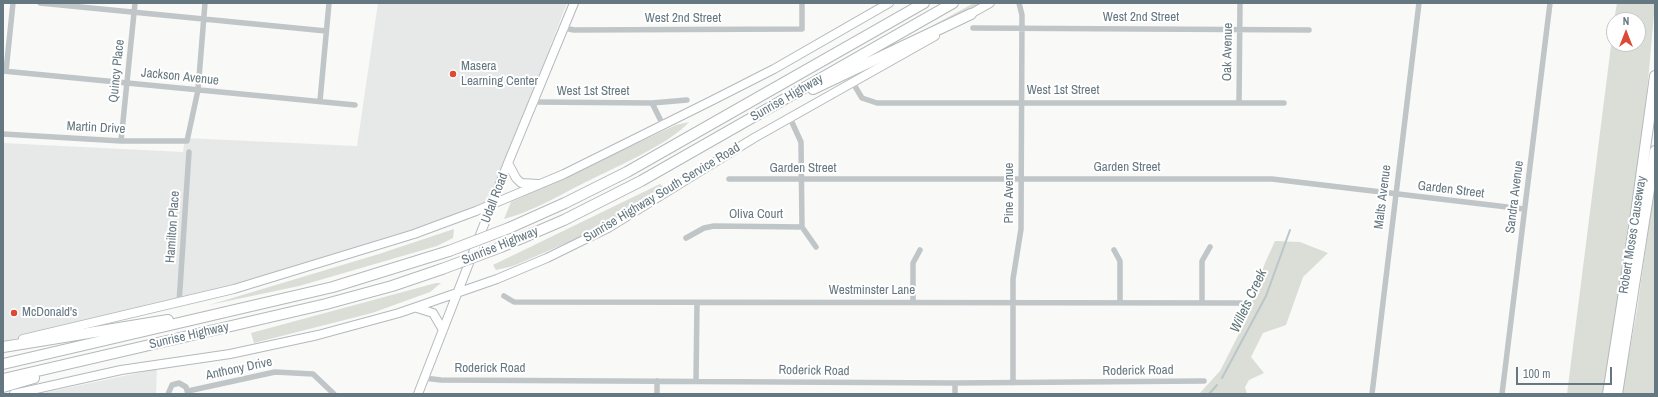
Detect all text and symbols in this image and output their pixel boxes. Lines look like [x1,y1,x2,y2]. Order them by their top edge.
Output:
street label: West 2nd Street [1103,10,1179,26]
street label: West 2nd Street [645,11,721,27]
north arrow [1606,12,1646,52]
text: N [1623,14,1629,28]
street label: Oak Avenue [1220,23,1236,81]
street label: Quincy Place [106,39,128,103]
place label: Masera Learning Center [461,59,538,90]
street label: Jackson Avenue [140,65,220,89]
marker: Masera Learning Center [448,69,458,79]
street label: Sunrise Highway [748,71,826,125]
street label: West 1st Street [1027,83,1099,99]
street label: West 1st Street [557,84,629,100]
street label: Martin Drive [66,119,126,137]
street label: Sunrise Highway South Service Road [581,140,743,246]
street label: Garden Street [1094,160,1160,176]
street label: Sandra Avenue [1503,160,1527,234]
street label: Garden Street [770,161,836,177]
street label: Pine Avenue [1002,163,1018,223]
street label: Malts Avenue [1371,164,1395,230]
street label: Udall Road [478,171,512,225]
street label: Robert Moses Causeway [1616,175,1650,295]
street label: Garden Street [1417,178,1485,202]
street label: Hamilton Place [163,190,183,264]
street label: Oliva Court [729,207,783,223]
street label: Sunrise Highway [459,224,541,268]
water label: Willets Creek [1227,267,1271,335]
street label: Westminster Lane [829,283,915,299]
place label: McDonald's [22,305,77,321]
marker: McDonald's [9,308,19,318]
street label: Sunrise Highway [148,319,230,353]
street label: Anthony Drive [204,354,274,384]
scale bar [1518,359,1614,385]
street label: Roderick Road [454,361,526,377]
street label: Roderick Road [778,363,850,379]
street label: Roderick Road [1102,363,1174,379]
text: 100 m [1523,366,1550,382]

